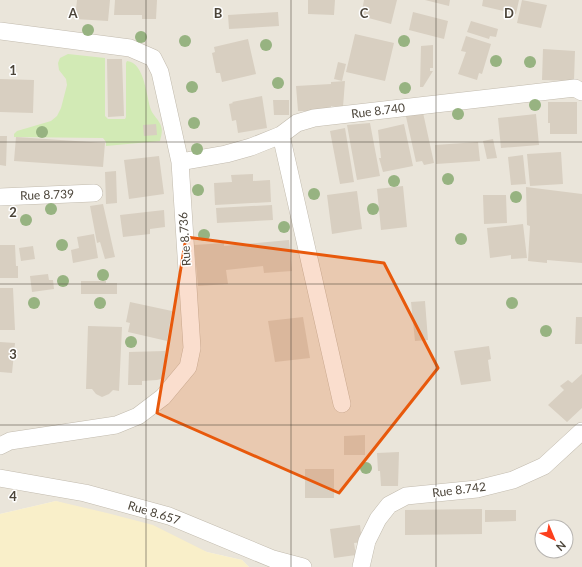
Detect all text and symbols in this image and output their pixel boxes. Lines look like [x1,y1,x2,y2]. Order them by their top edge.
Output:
text: A [67,5,78,21]
text: B [214,5,223,21]
text: C [360,5,369,21]
text: D [504,5,514,21]
text: 1 [9,62,17,78]
street label: Rue 8.740 [350,100,406,121]
street label: Rue 8.739 [20,186,74,203]
text: 2 [9,204,17,220]
street label: Rue 8.736 [175,212,194,267]
text: 3 [9,346,17,362]
street label: Rue 8.742 [431,479,487,500]
text: 4 [9,488,17,504]
street label: Rue 8.657 [126,497,182,528]
north arrow [534,519,574,559]
text: N [554,539,569,554]

